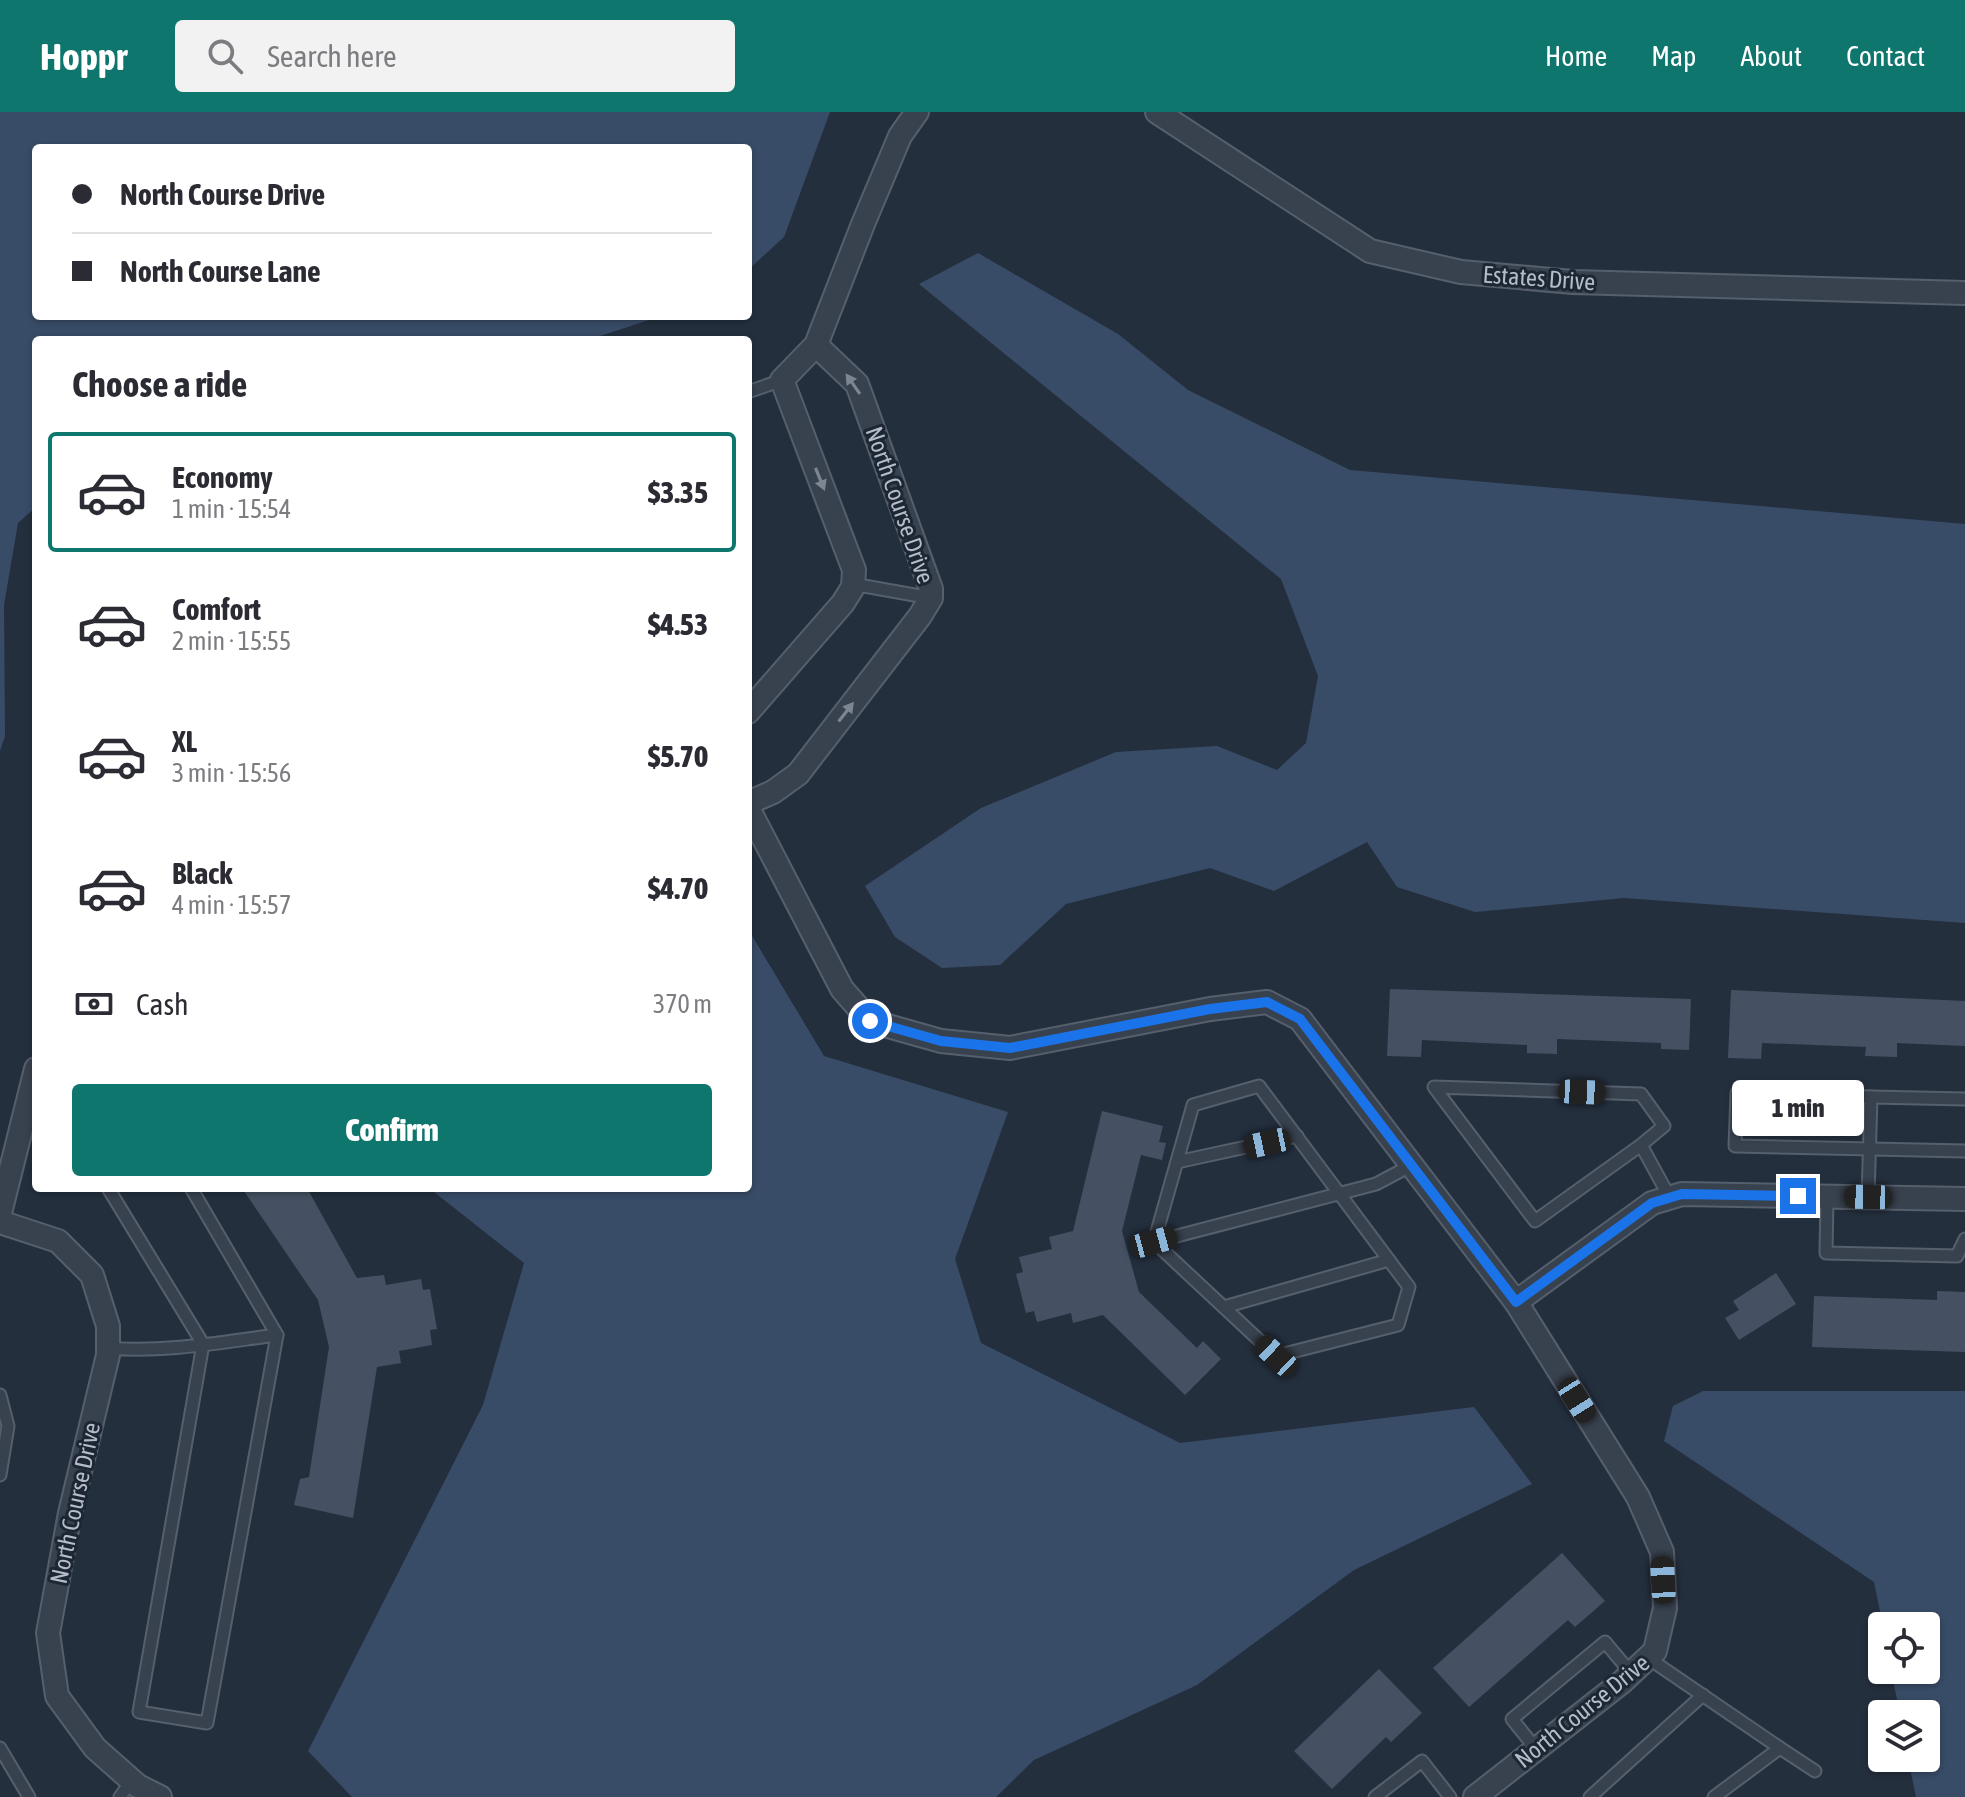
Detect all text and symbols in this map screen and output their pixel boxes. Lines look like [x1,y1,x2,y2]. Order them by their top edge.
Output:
search box [175,20,735,92]
icon: search [203,34,247,78]
text: Hoppr [40,35,127,78]
text: Search here [267,39,397,73]
text: Home [1545,40,1607,72]
text: Map [1651,40,1696,72]
text: About [1740,40,1802,72]
text: Contact [1846,40,1925,72]
text: North Course Drive [120,177,325,211]
text: North Course Lane [120,254,321,288]
street label: Estates Drive [1482,261,1596,295]
text: Choose a ride [72,363,247,405]
one-way arrow [846,373,862,395]
street label: North Course Drive [861,423,939,587]
icon: car [76,456,148,528]
text: Economy [172,460,273,494]
one-way arrow [813,467,826,491]
text: $3.35 [648,475,708,509]
text: 1 min · 15:54 [172,494,291,524]
icon: car [76,588,148,660]
text: Comfort [172,592,261,626]
text: $4.53 [648,607,708,641]
text: 2 min · 15:55 [172,626,291,656]
one-way arrow [837,702,853,722]
icon: car [76,720,148,792]
text: XL [172,724,197,758]
text: $5.70 [648,739,708,773]
text: 3 min · 15:56 [172,758,291,788]
icon: car [76,852,148,924]
text: Black [172,856,232,890]
text: $4.70 [648,871,708,905]
text: 4 min · 15:57 [172,890,291,920]
icon: cash [72,982,116,1026]
text: Cash [136,987,189,1021]
text: 370 m [653,989,712,1019]
route start [852,1003,888,1039]
car [1558,1079,1606,1105]
callout: 1 min [1732,1080,1864,1136]
button: Confirm [72,1084,712,1176]
text: 1 min [1771,1093,1825,1123]
car [1241,1126,1293,1160]
route end [1780,1178,1816,1214]
car [1844,1185,1892,1209]
car [1128,1224,1180,1260]
car [1250,1331,1302,1381]
car [1554,1373,1600,1427]
street label: North Course Drive [45,1420,105,1586]
car [1650,1555,1676,1605]
map controls [1868,1612,1940,1772]
button: locate [1868,1612,1940,1684]
street label: North Course Drive [1510,1649,1654,1773]
button: layers [1868,1700,1940,1772]

